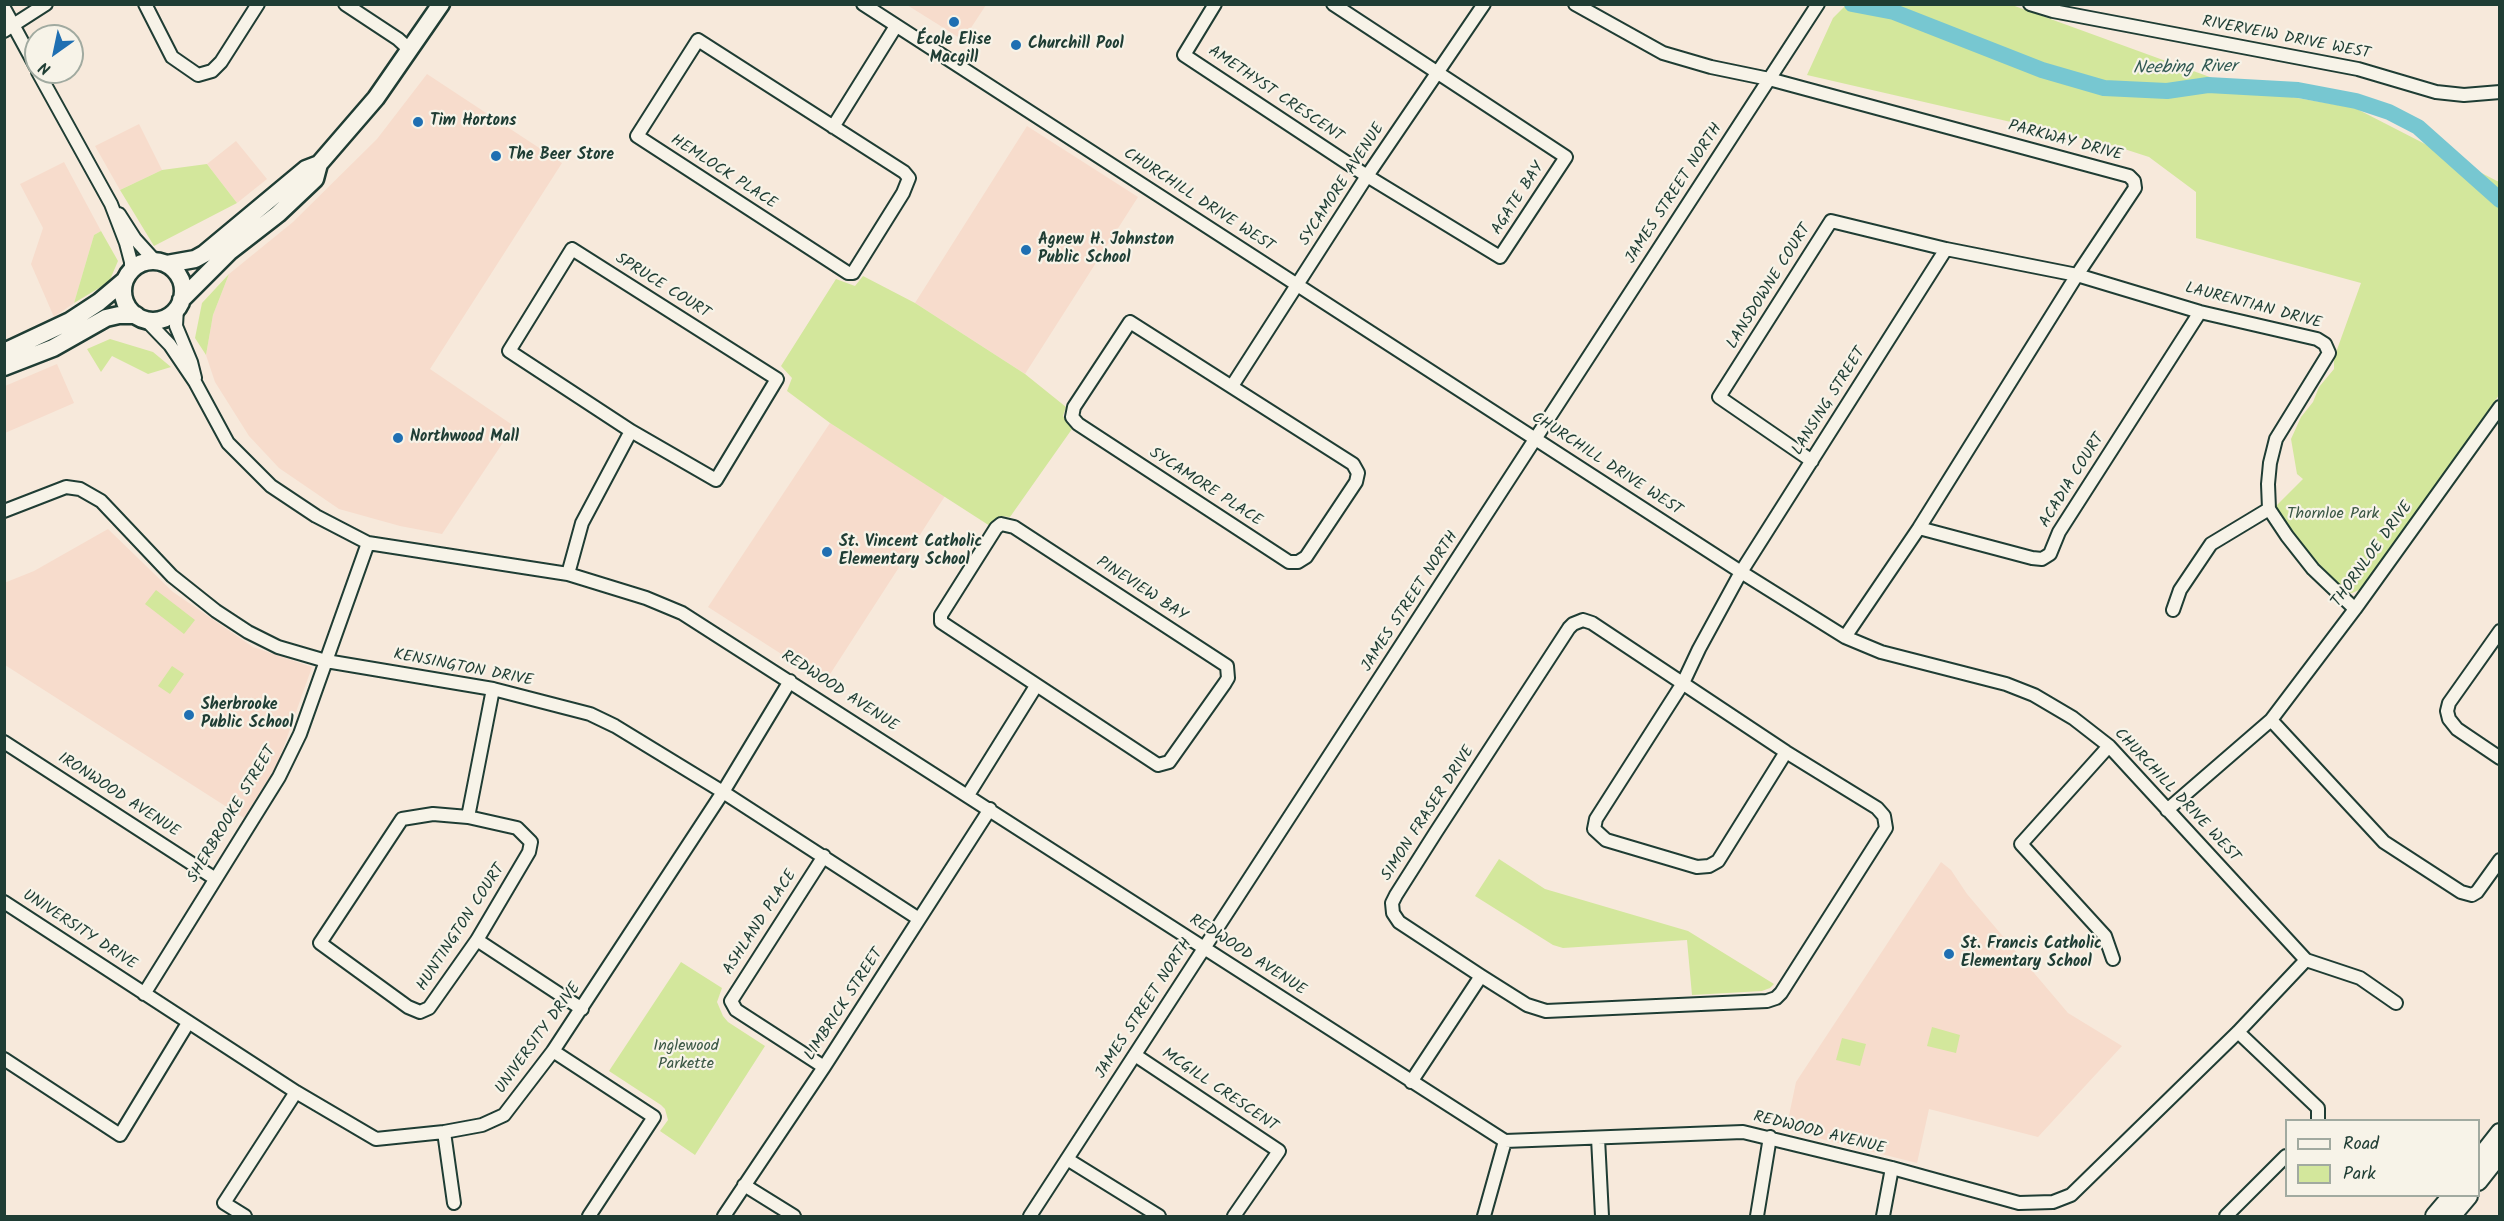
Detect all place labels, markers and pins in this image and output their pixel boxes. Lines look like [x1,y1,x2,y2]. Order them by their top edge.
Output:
marker: École Elise Macgill [947,15,961,29]
place label: École Elise Macgill [917,31,991,69]
place label: Churchill Pool [1028,35,1124,55]
marker: Churchill Pool [1009,38,1023,52]
place label: Tim Hortons [430,112,516,132]
marker: Tim Hortons [411,115,425,129]
place label: The Beer Store [508,146,614,166]
marker: The Beer Store [489,149,503,163]
place label: Agnew H. Johnston Public School [1038,231,1174,269]
marker: Agnew H. Johnston Public School [1019,243,1033,257]
place label: Northwood Mall [410,428,519,448]
marker: Northwood Mall [391,431,405,445]
place label: St. Vincent Catholic Elementary School [839,533,982,571]
marker: St. Vincent Catholic Elementary School [820,545,834,559]
place label: Sherbrooke Public School [201,696,294,734]
marker: Sherbrooke Public School [182,708,196,722]
place label: St. Francis Catholic Elementary School [1961,935,2102,973]
marker: St. Francis Catholic Elementary School [1942,947,1956,961]

